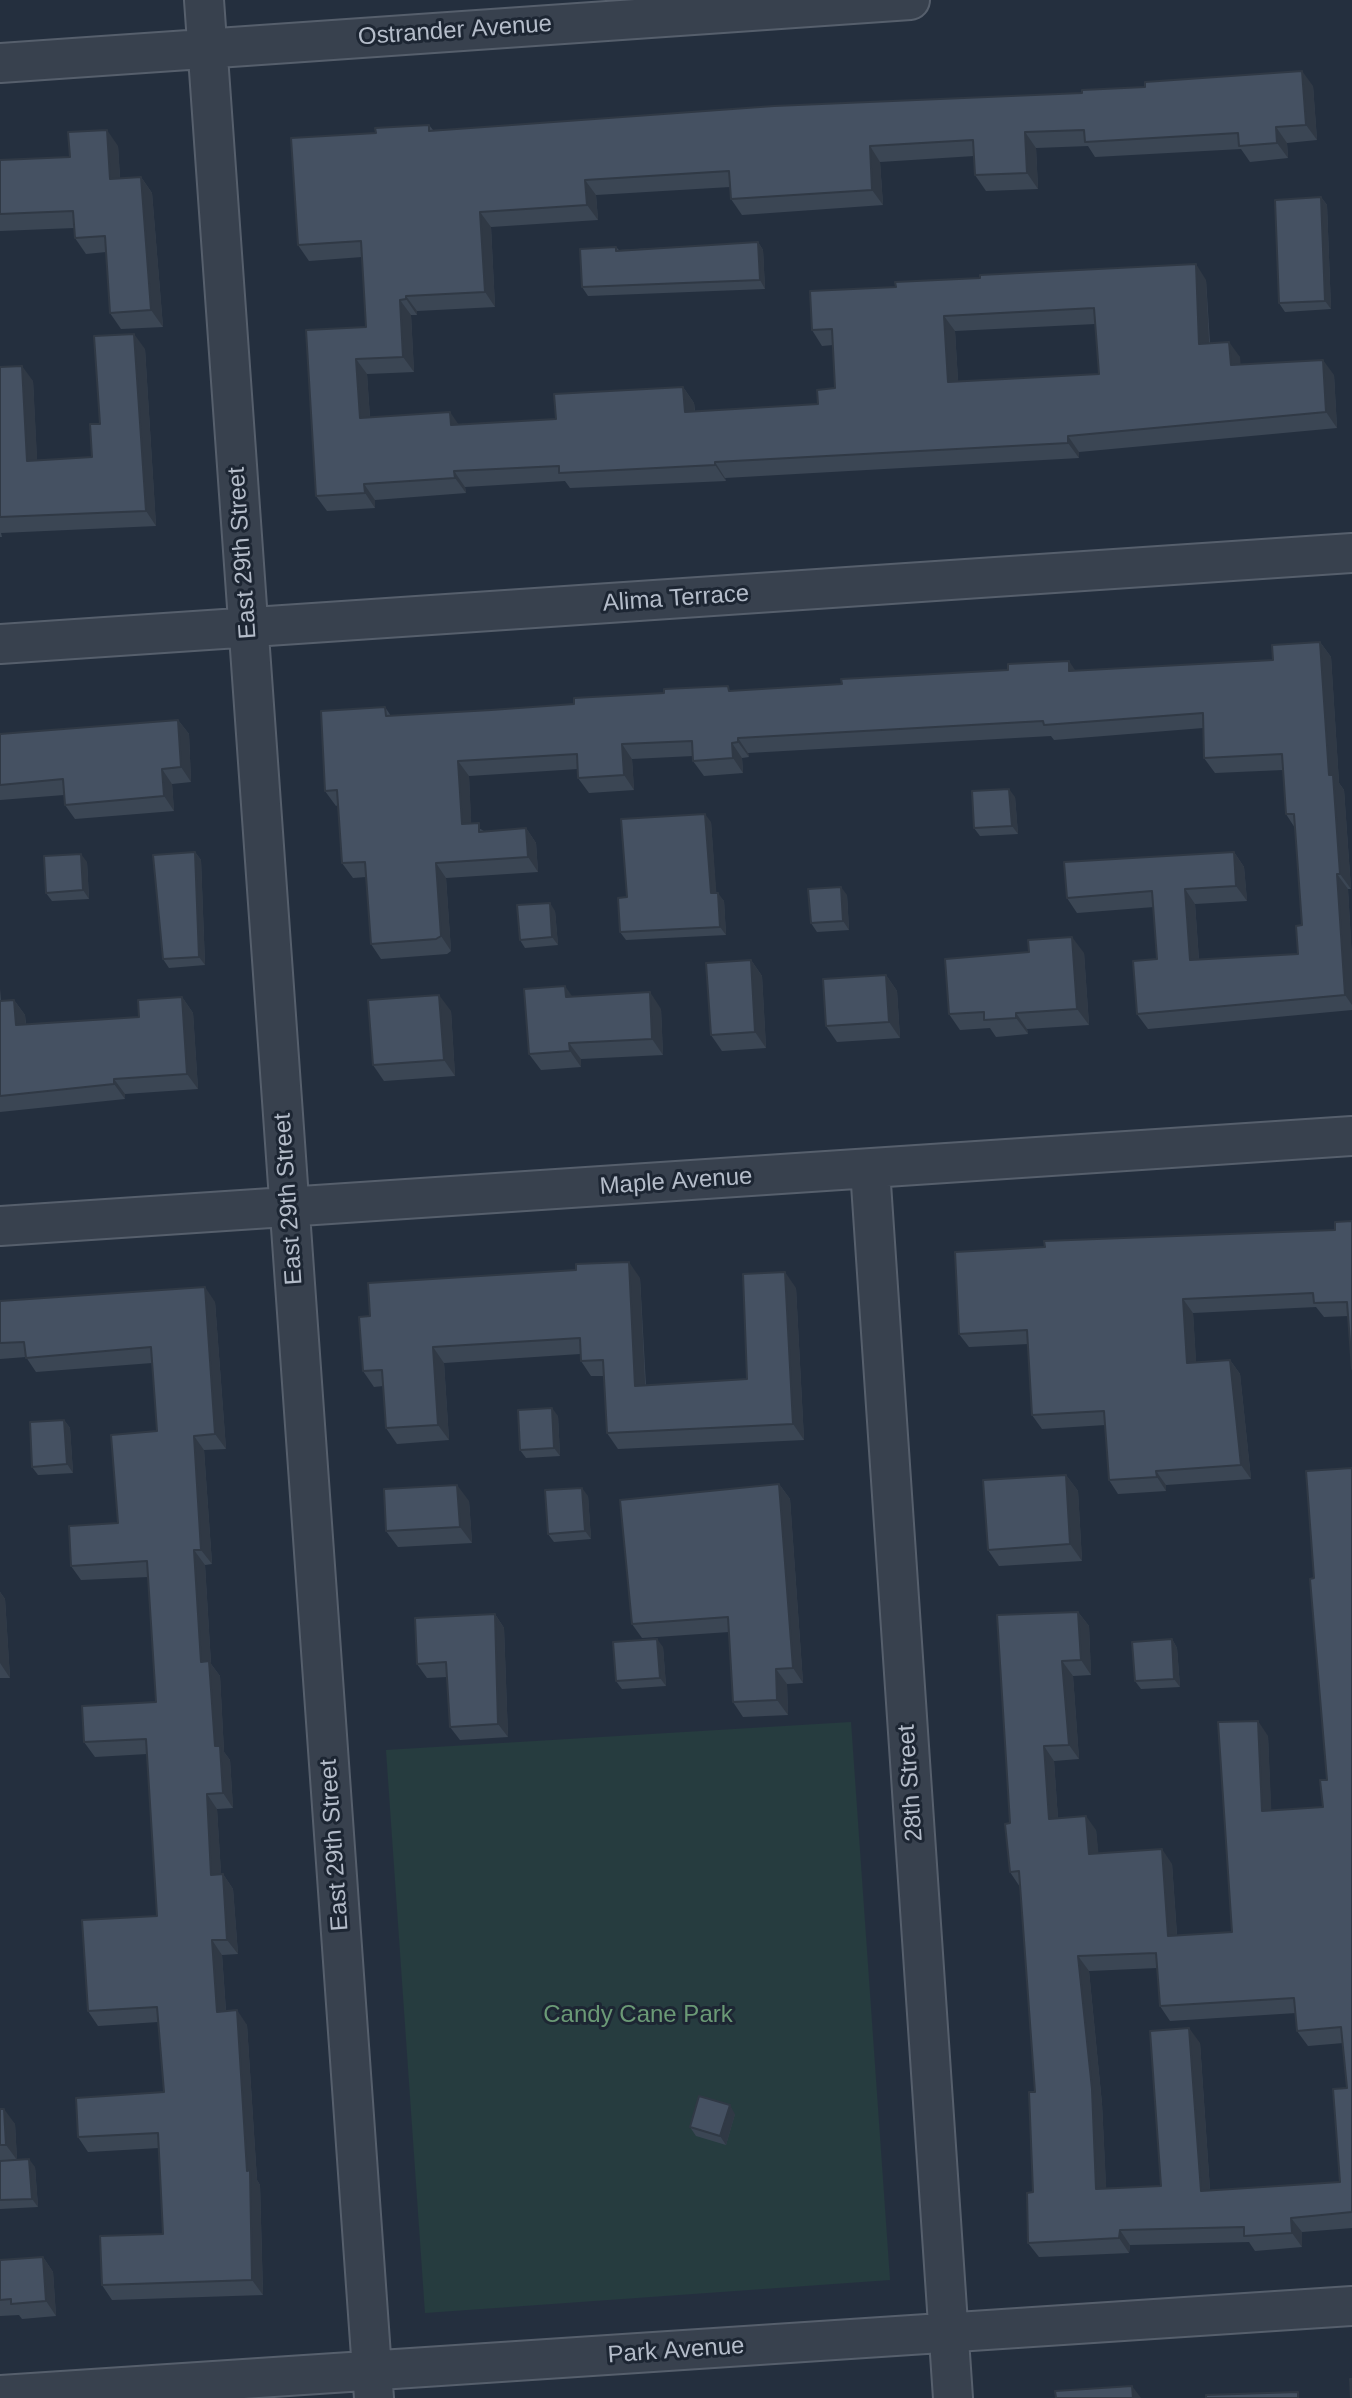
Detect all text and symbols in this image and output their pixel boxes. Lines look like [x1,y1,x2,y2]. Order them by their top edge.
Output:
street label: Ostrander Avenue [357,10,553,52]
street label: East 29th Street [223,466,263,640]
street label: Alima Terrace [602,580,750,618]
street label: East 29th Street [269,1112,309,1286]
street label: Maple Avenue [599,1162,753,1202]
street label: 28th Street [893,1723,929,1843]
street label: East 29th Street [315,1758,355,1932]
park label: Candy Cane Park [543,2001,733,2029]
street label: Park Avenue [607,2332,745,2370]

